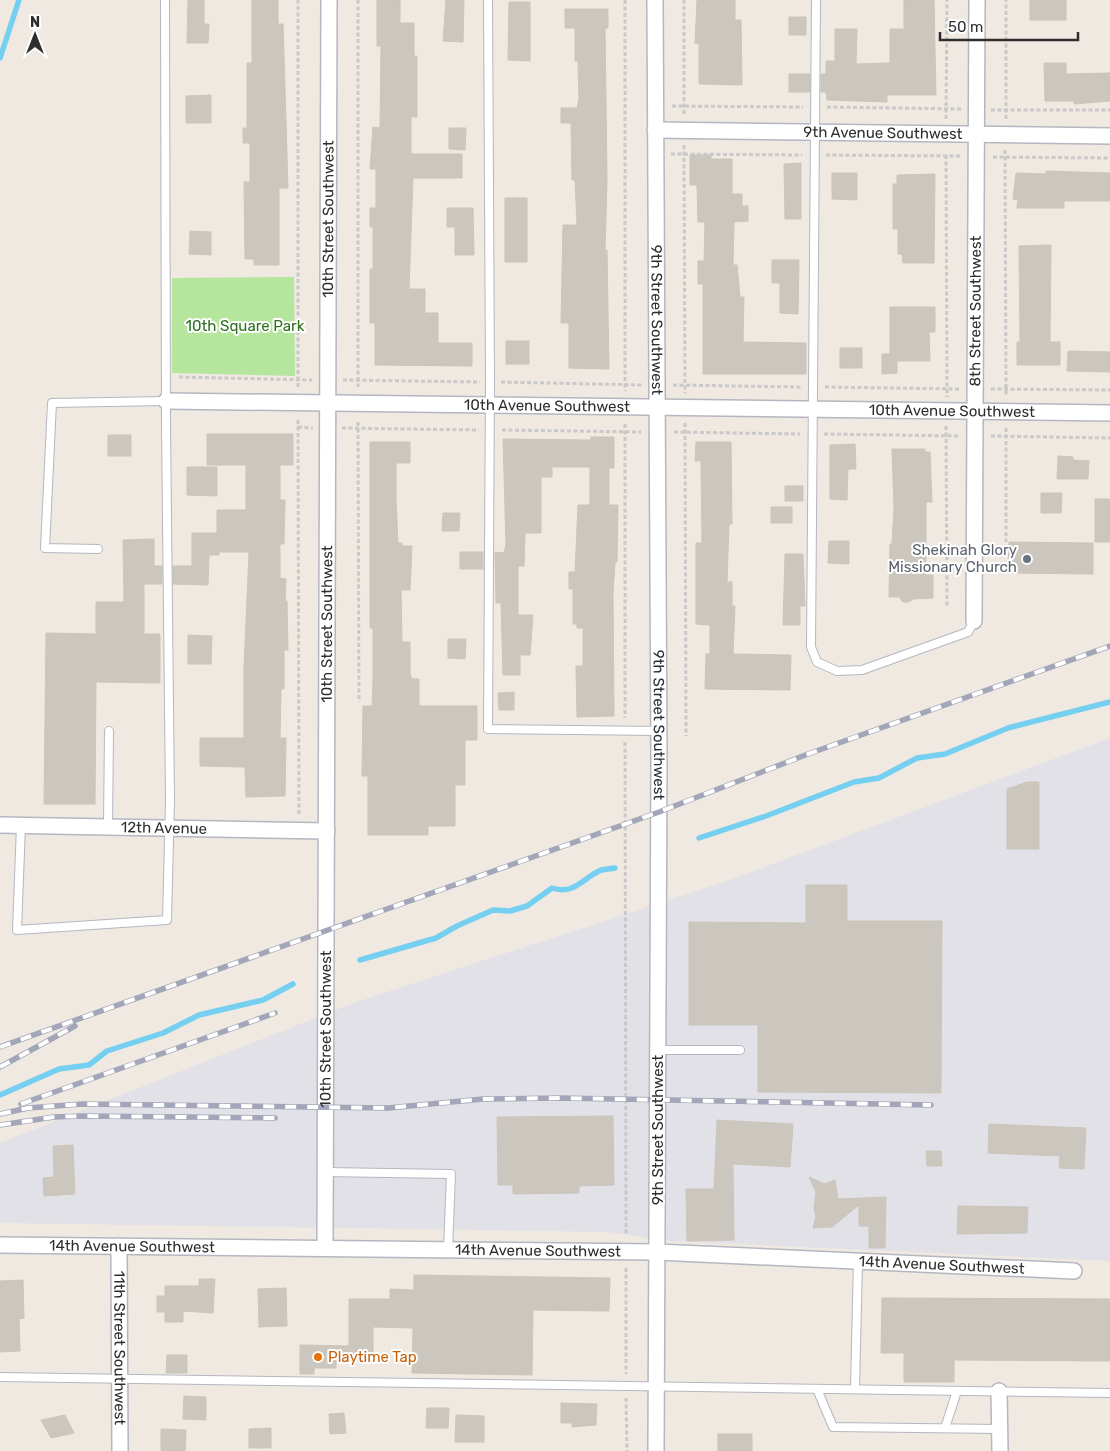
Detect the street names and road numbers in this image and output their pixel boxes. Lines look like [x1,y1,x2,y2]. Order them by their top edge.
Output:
street label: 9th Avenue Southwest [803,123,963,143]
street label: 10th Street Southwest [319,140,338,298]
street label: 8th Street Southwest [966,235,985,387]
street label: 9th Street Southwest [647,245,666,395]
street label: 10th Avenue Southwest [464,396,630,416]
street label: 10th Avenue Southwest [869,401,1035,421]
street label: 10th Street Southwest [318,545,336,703]
street label: 9th Street Southwest [649,650,668,800]
street label: 12th Avenue [121,818,207,838]
street label: 10th Street Southwest [316,950,335,1108]
street label: 9th Street Southwest [649,1055,667,1205]
street label: 14th Avenue Southwest [49,1237,215,1256]
street label: 14th Avenue Southwest [455,1241,621,1261]
street label: 14th Avenue Southwest [858,1252,1025,1278]
street label: 11th Street Southwest [110,1271,129,1425]

